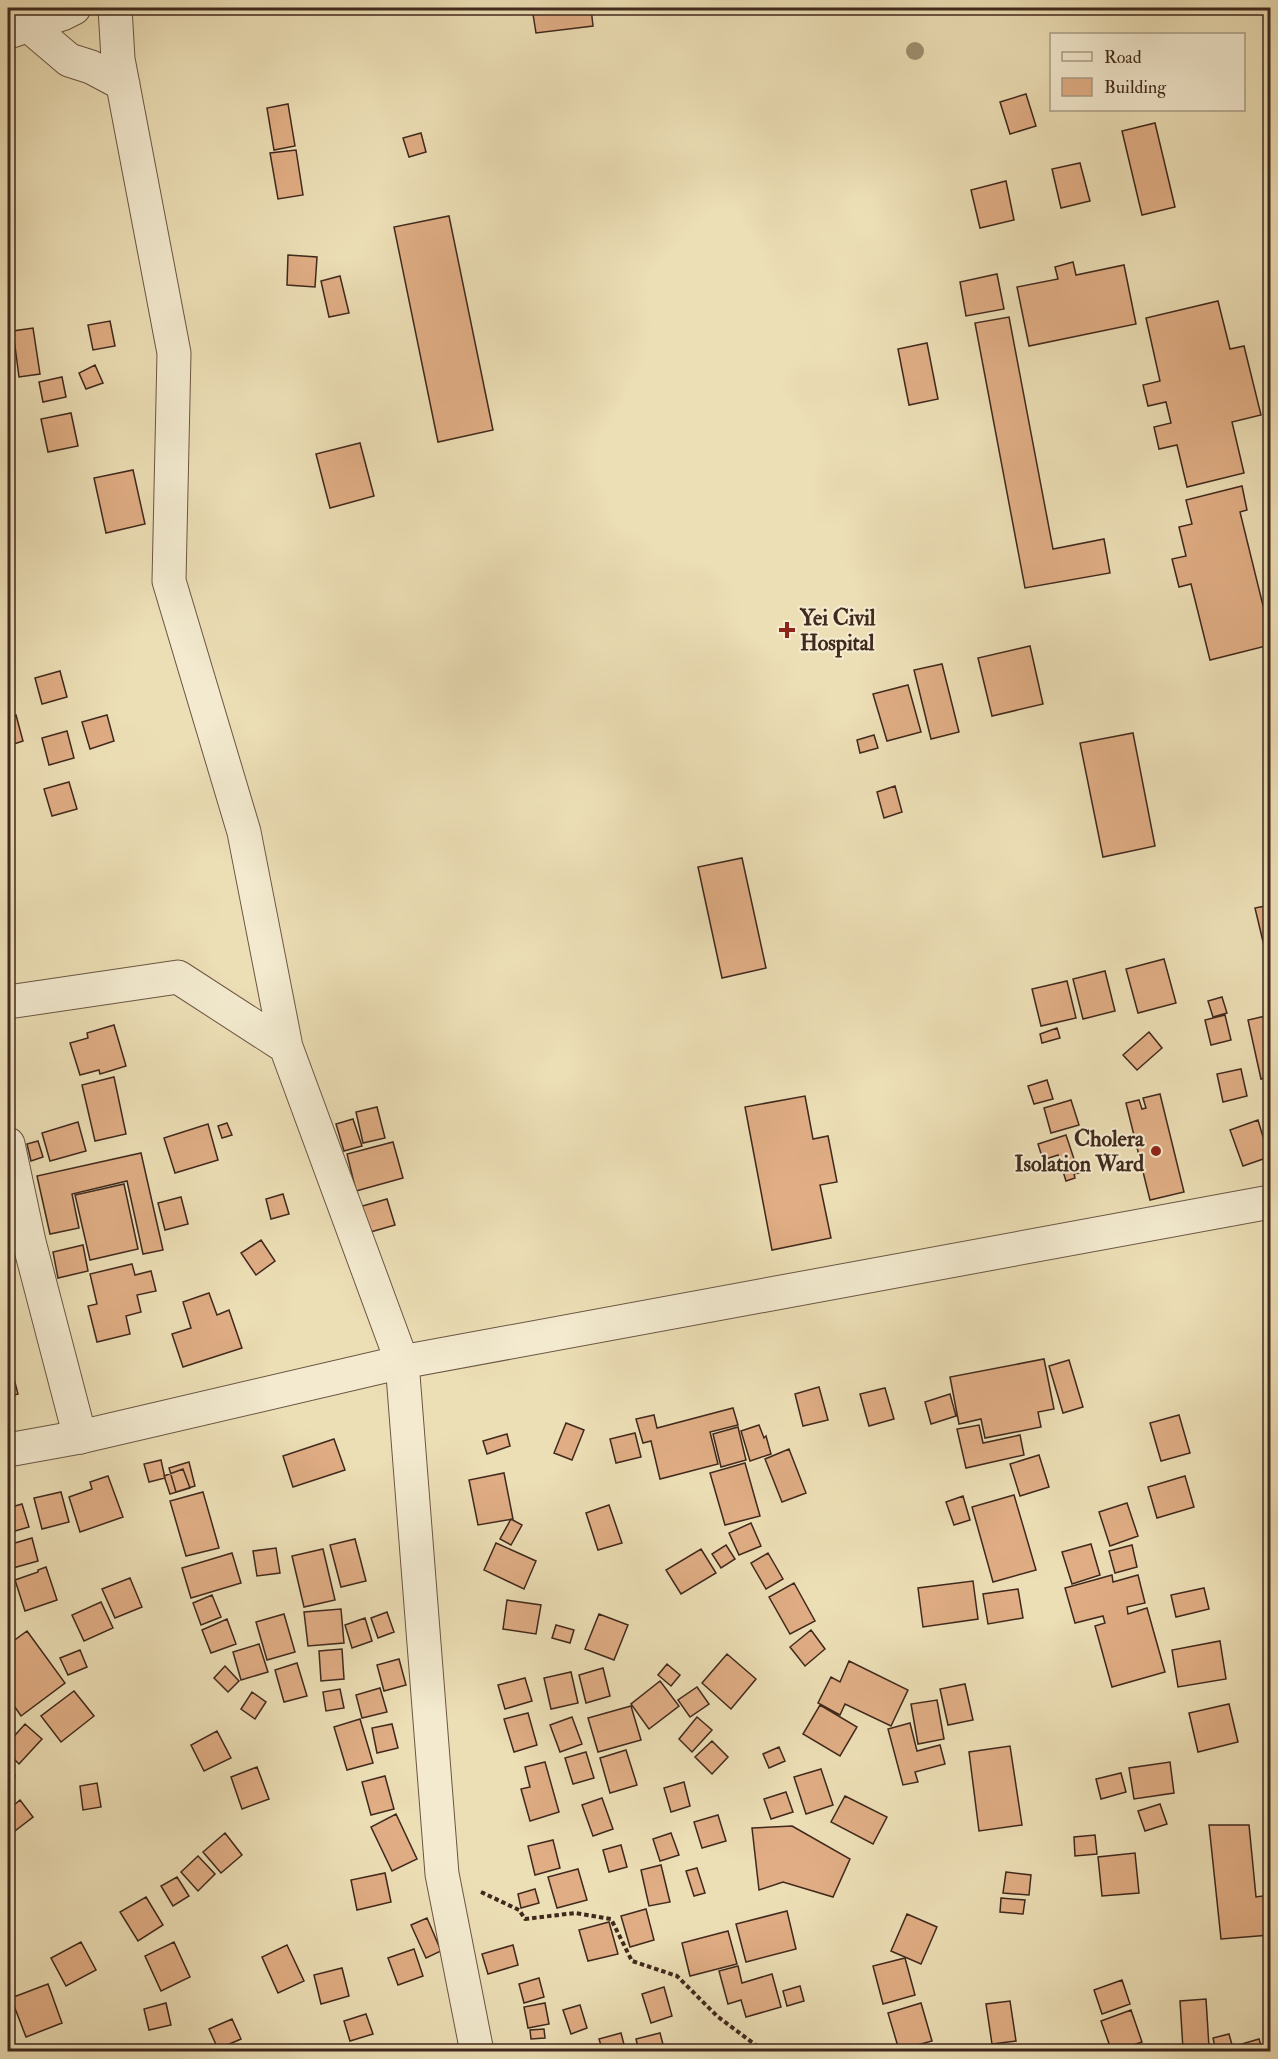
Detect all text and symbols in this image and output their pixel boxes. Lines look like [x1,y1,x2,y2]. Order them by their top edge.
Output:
legend [1050,33,1245,111]
text: Road [1104,46,1142,69]
text: Building [1104,76,1167,99]
place label: Yei Civil Hospital [799,604,876,658]
marker: Yei Civil Hospital [778,621,796,639]
place label: Cholera Isolation Ward [1015,1125,1145,1178]
marker: Cholera Isolation Ward [1149,1144,1163,1158]

